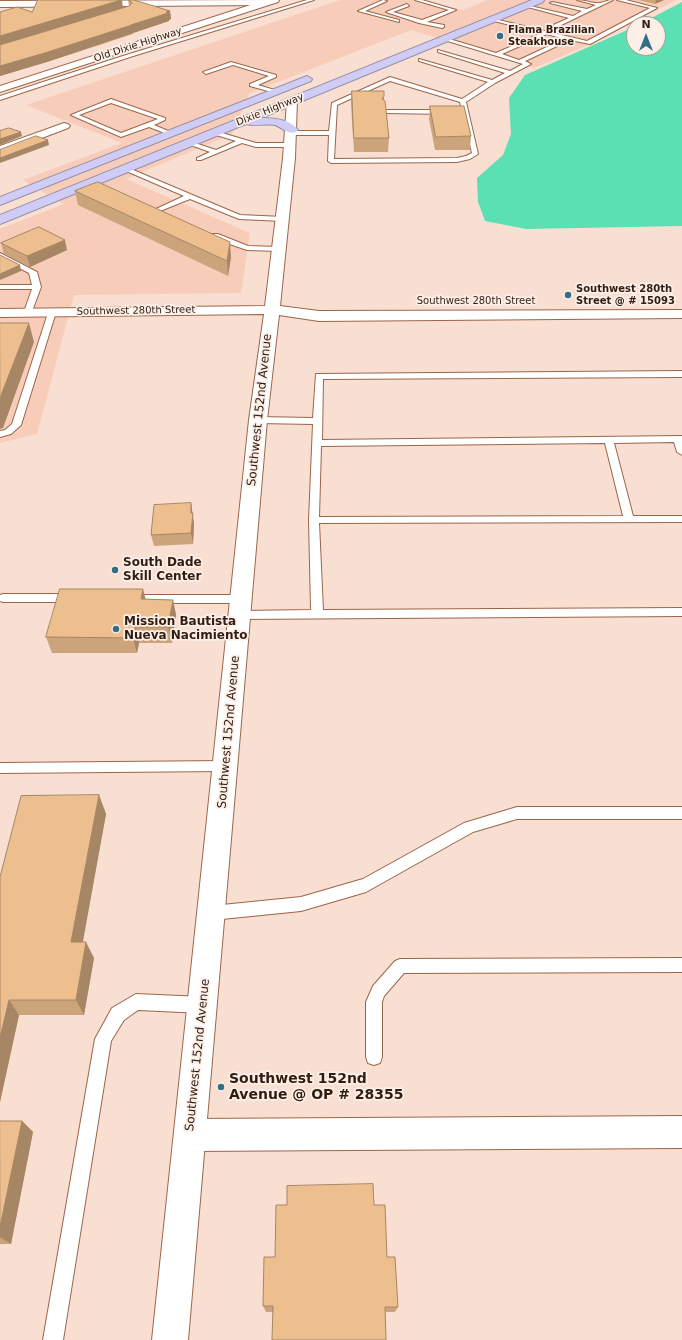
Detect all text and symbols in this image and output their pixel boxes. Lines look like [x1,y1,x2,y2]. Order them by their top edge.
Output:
north arrow [626,16,666,56]
text: N [641,18,651,31]
place label: Flama Brazilian Steakhouse [508,24,595,48]
street label: Old Dixie Highway [92,25,184,65]
marker: Flama Brazilian Steakhouse [495,31,505,41]
street label: Dixie Highway [235,91,305,129]
place label: Southwest 280th Street @ # 15093 [576,283,675,306]
marker: Southwest 280th Street @ # 15093 [563,290,573,300]
street label: Southwest 280th Street [417,295,535,307]
street label: Southwest 280th Street [77,304,195,318]
street label: Southwest 152nd Avenue [245,333,275,487]
place label: South Dade Skill Center [123,556,202,584]
marker: South Dade Skill Center [110,565,120,575]
place label: Mission Bautista Nueva Nacimiento [124,615,247,643]
marker: Mission Bautista Nueva Nacimiento [111,624,121,634]
street label: Southwest 152nd Avenue [215,655,243,809]
street label: Southwest 152nd Avenue [183,978,213,1132]
place label: Southwest 152nd Avenue @ OP # 28355 [229,1071,403,1104]
marker: Southwest 152nd Avenue @ OP # 28355 [216,1082,226,1092]

